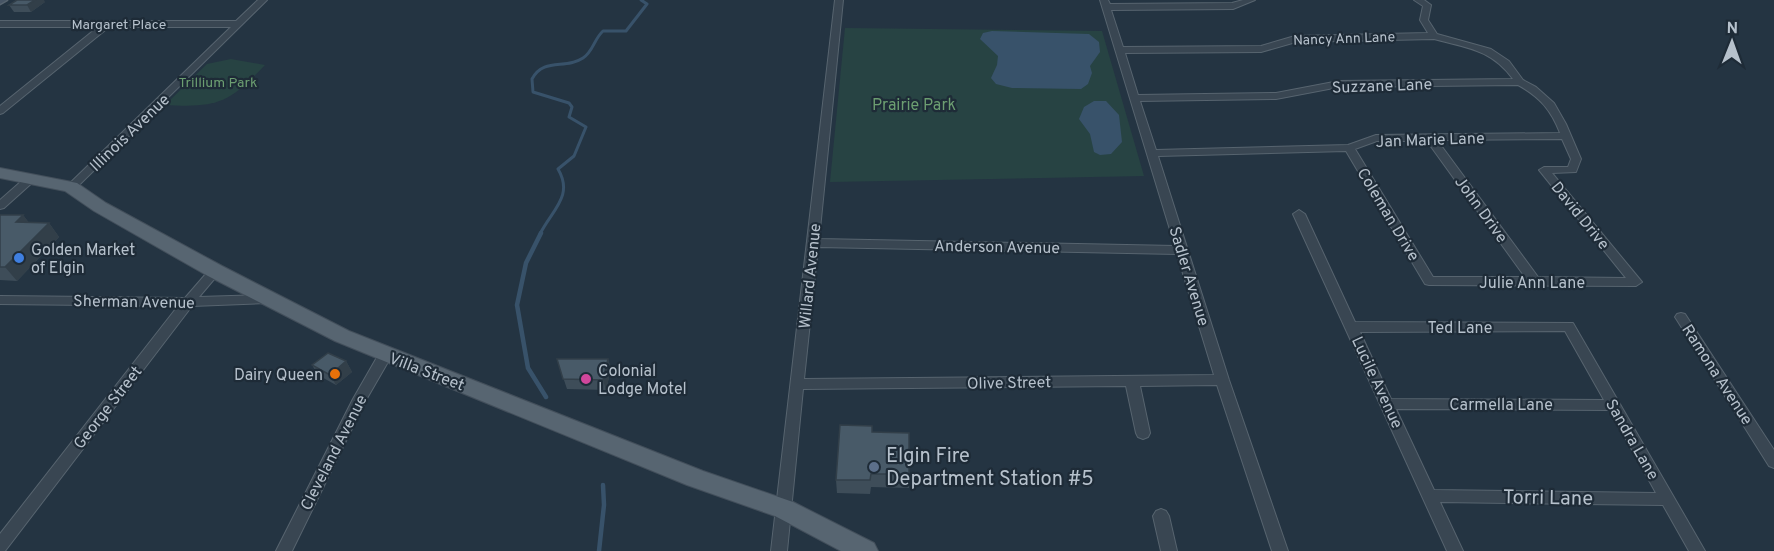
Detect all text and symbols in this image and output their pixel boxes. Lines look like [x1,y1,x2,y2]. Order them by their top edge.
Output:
north arrow [1702,12,1762,72]
street label: Margaret Place [72,17,166,34]
text: N [1726,19,1738,39]
street label: Nancy Ann Lane [1293,29,1395,50]
park label: Trillium Park [179,75,257,92]
street label: Suzzane Lane [1332,75,1433,99]
street label: Illinois Avenue [86,90,174,177]
park label: Prairie Park [872,96,956,116]
street label: Jan Marie Lane [1375,129,1485,153]
street label: Coleman Drive [1352,165,1423,265]
street label: John Drive [1449,173,1511,247]
street label: David Drive [1546,178,1613,254]
street label: Willard Avenue [796,222,826,330]
street label: Sadler Avenue [1163,224,1213,329]
street label: Anderson Avenue [934,237,1060,259]
place label: Golden Market of Elgin [31,241,135,279]
marker: Golden Market of Elgin [12,251,26,265]
street label: Julie Ann Lane [1479,274,1585,294]
street label: Sherman Avenue [73,292,195,314]
street label: Ted Lane [1428,319,1492,339]
street label: Ramona Avenue [1676,321,1756,429]
street label: Lucile Avenue [1346,334,1406,432]
street label: Villa Street [386,349,467,396]
place label: Colonial Lodge Motel [598,362,687,400]
street label: George Street [70,363,147,454]
place label: Dairy Queen [234,366,323,386]
marker: Dairy Queen [328,367,342,381]
marker: Colonial Lodge Motel [579,372,593,386]
street label: Olive Street [967,373,1051,395]
street label: Cleveland Avenue [297,392,373,514]
street label: Carmella Lane [1449,396,1553,416]
street label: Sandra Lane [1600,396,1662,484]
place label: Elgin Fire Department Station #5 [886,444,1094,493]
marker: Elgin Fire Department Station #5 [867,460,881,474]
street label: Torri Lane [1503,485,1593,513]

